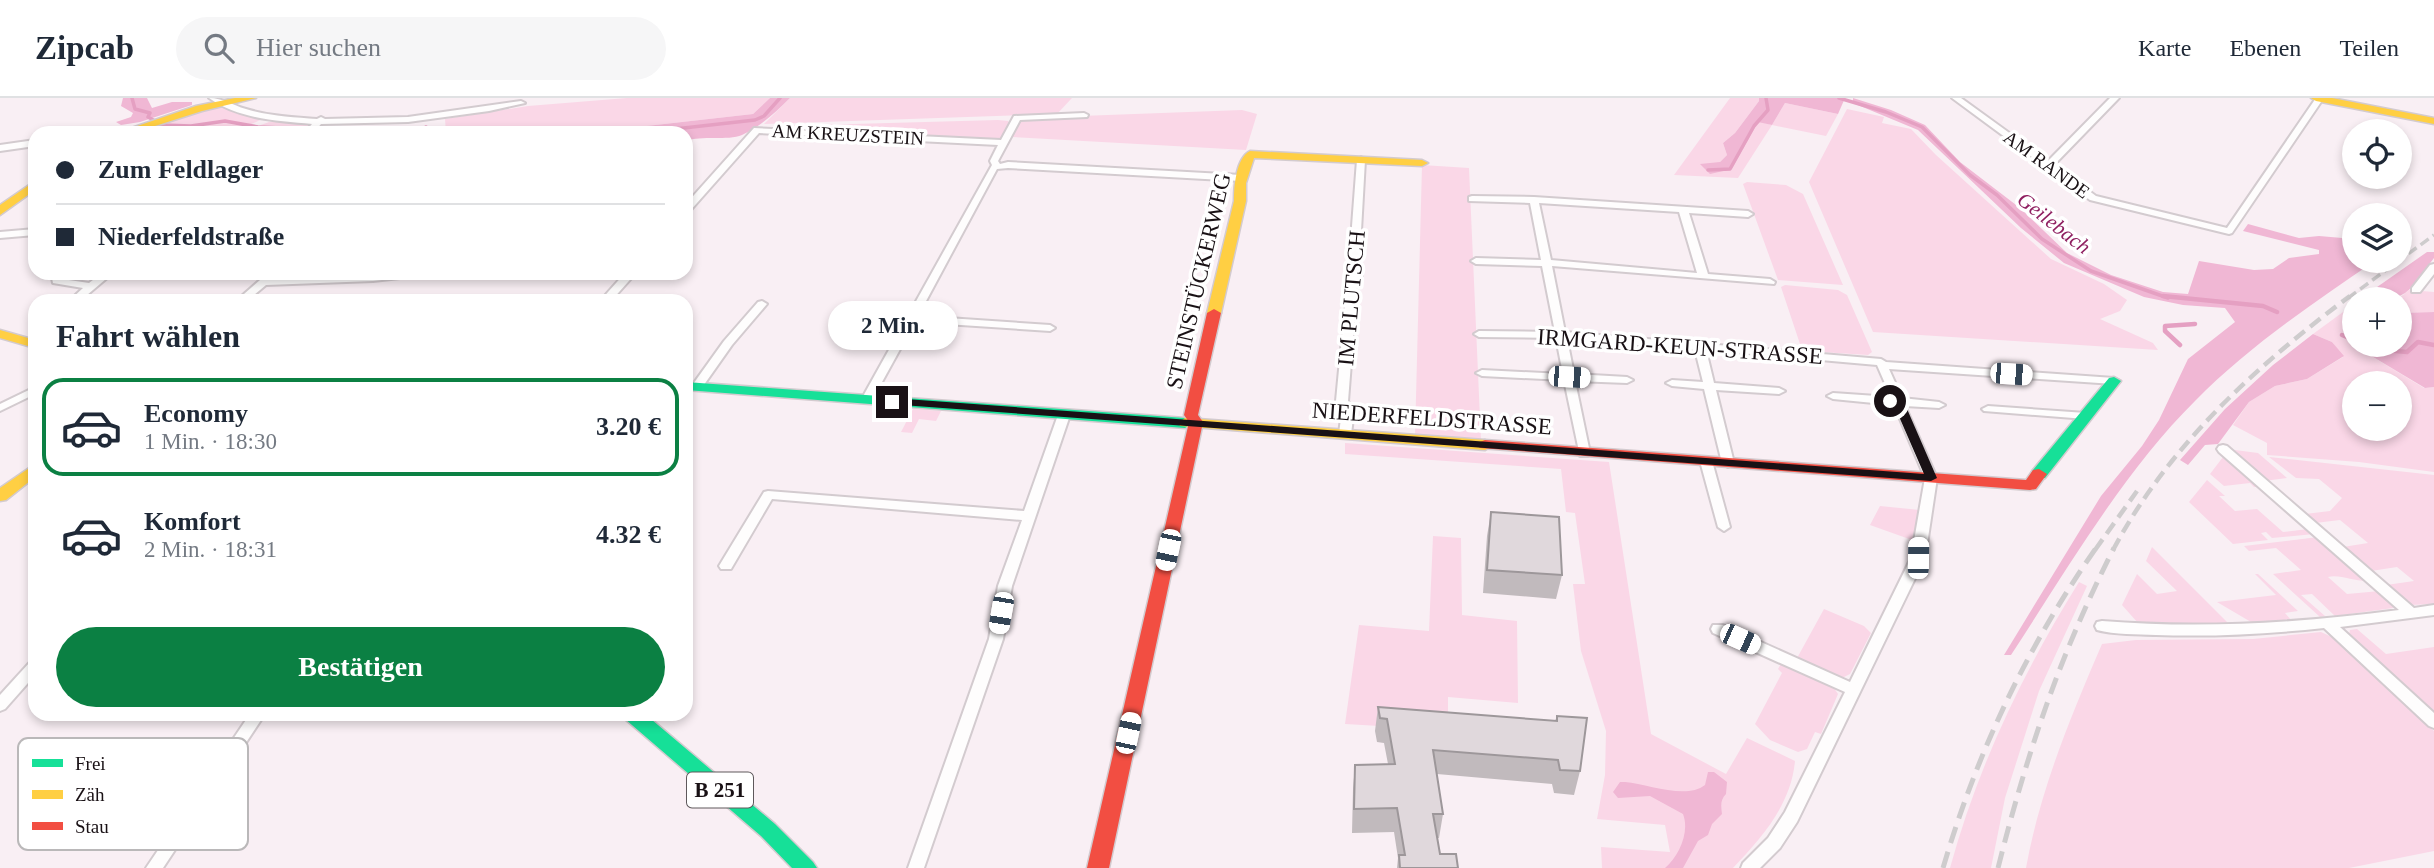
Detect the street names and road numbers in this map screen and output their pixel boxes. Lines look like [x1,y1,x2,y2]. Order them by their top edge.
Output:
street label: AM KREUZSTEIN [771,120,925,149]
street label: AM RANDE [2000,126,2094,203]
street label: STEINSTÜCKERWEG [1161,171,1236,392]
street label: IM PLUTSCH [1333,229,1370,367]
street label: IRMGARD-KEUN-STRASSE [1536,324,1824,369]
street label: NIEDERFELDSTRASSE [1311,398,1553,439]
road number: B 251 [687,772,753,808]

